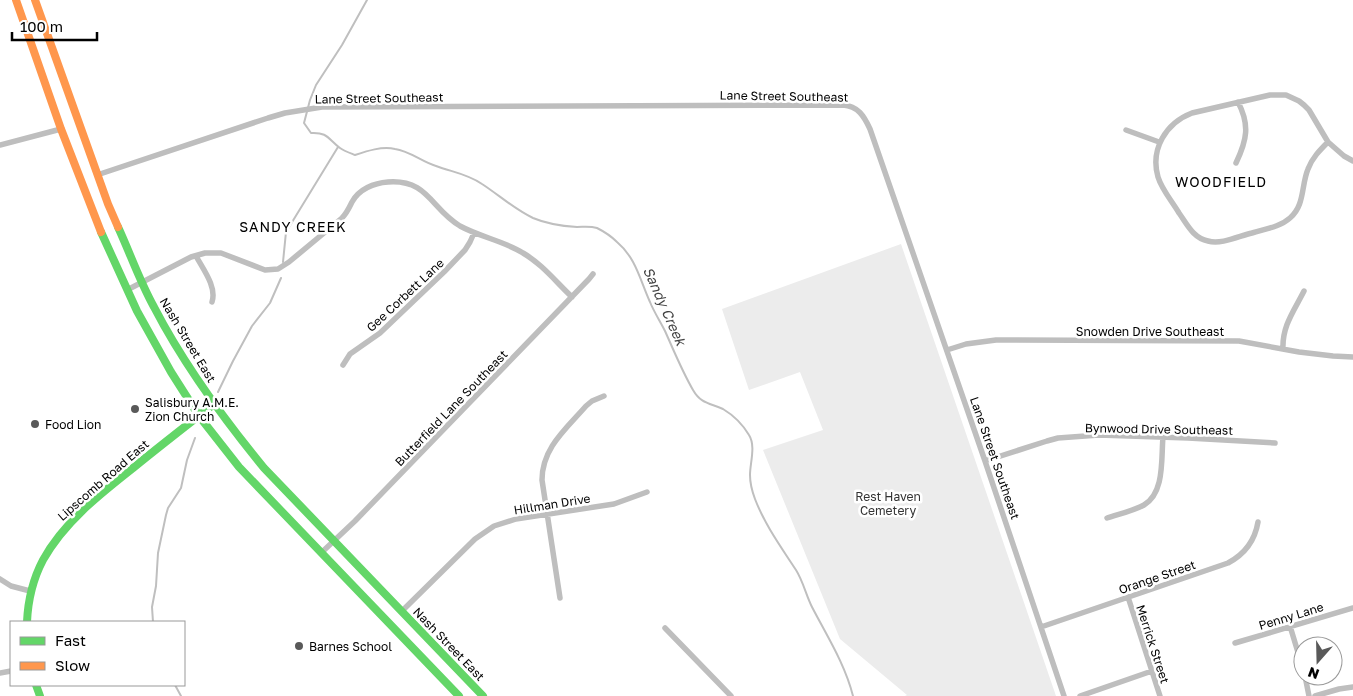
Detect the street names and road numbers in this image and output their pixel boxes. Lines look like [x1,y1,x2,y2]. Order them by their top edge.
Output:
street label: Lane Street Southeast [719,87,849,105]
street label: Lane Street Southeast [314,89,444,107]
street label: Gee Corbett Lane [363,255,447,335]
street label: Nash Street East [157,295,219,385]
street label: Snowden Drive Southeast [1076,324,1224,339]
street label: Butterfield Lane Southeast [392,347,511,469]
street label: Lane Street Southeast [967,395,1023,522]
street label: Bynwood Drive Southeast [1085,420,1233,438]
street label: Lipscomb Road East [54,436,152,524]
street label: Hillman Drive [513,491,591,517]
street label: Orange Street [1117,557,1198,597]
street label: Penny Lane [1257,599,1325,633]
street label: Merrick Street [1133,603,1173,685]
street label: Nash Street East [410,604,488,684]

